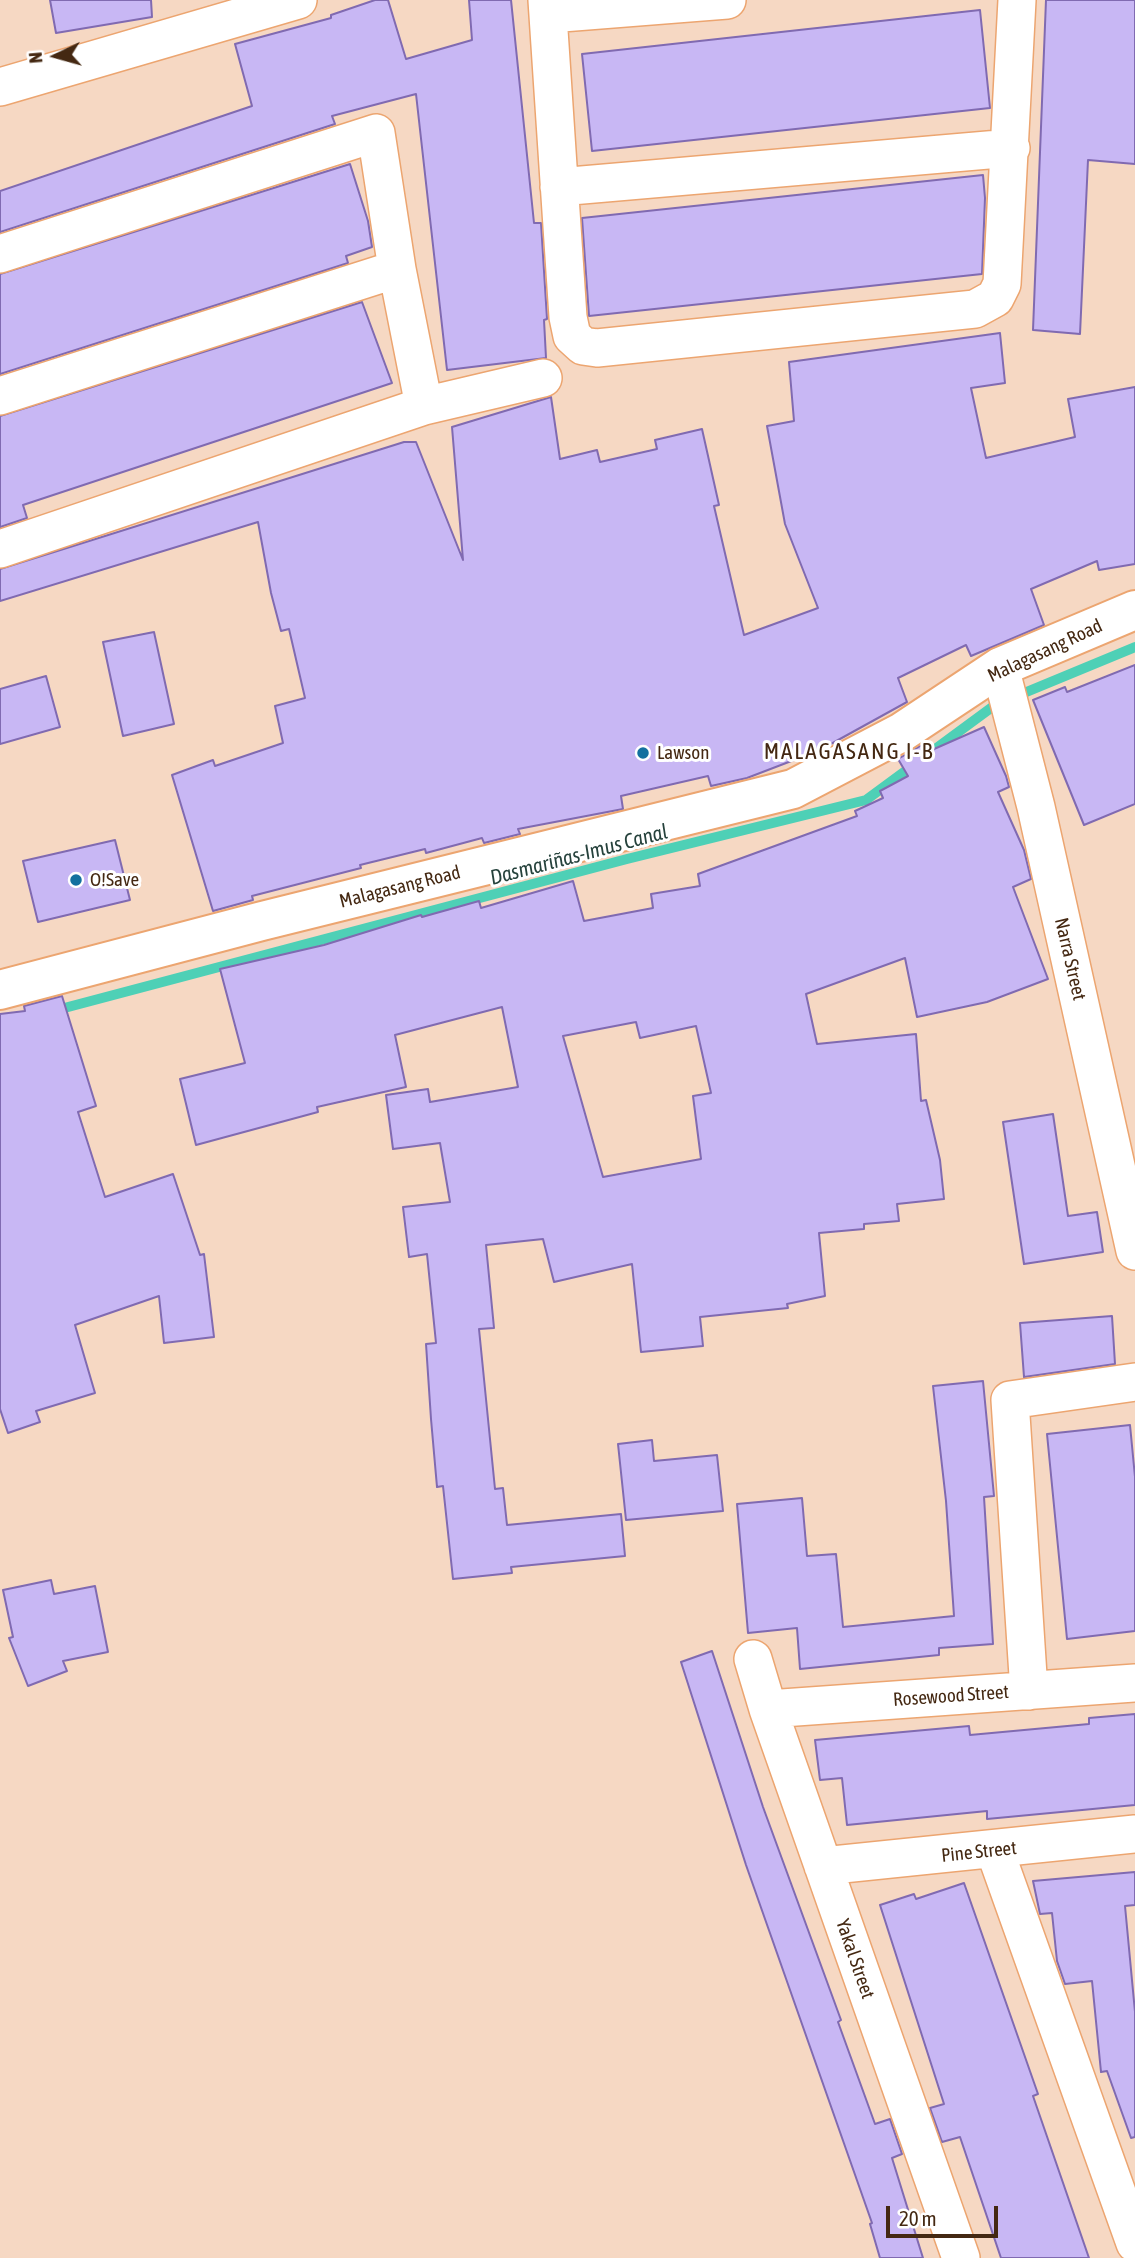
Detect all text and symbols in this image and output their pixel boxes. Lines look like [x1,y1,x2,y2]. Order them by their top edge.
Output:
north arrow [21,21,91,91]
text: N [24,51,47,64]
street label: Malagasang Road [984,614,1106,688]
district label: MALAGASANG I-B [765,738,933,766]
place label: Lawson [657,742,709,764]
marker: Lawson [635,745,651,761]
water label: Dasmariñas-Imus Canal [487,819,671,891]
street label: Malagasang Road [337,861,463,913]
place label: O!Save [90,869,139,891]
marker: O!Save [68,872,84,888]
street label: Narra Street [1049,916,1091,1002]
street label: Rosewood Street [892,1681,1010,1711]
street label: Pine Street [940,1837,1018,1867]
street label: Yakal Street [831,1916,879,2002]
scale bar [890,2192,1002,2236]
text: 20 m [899,2206,937,2230]

